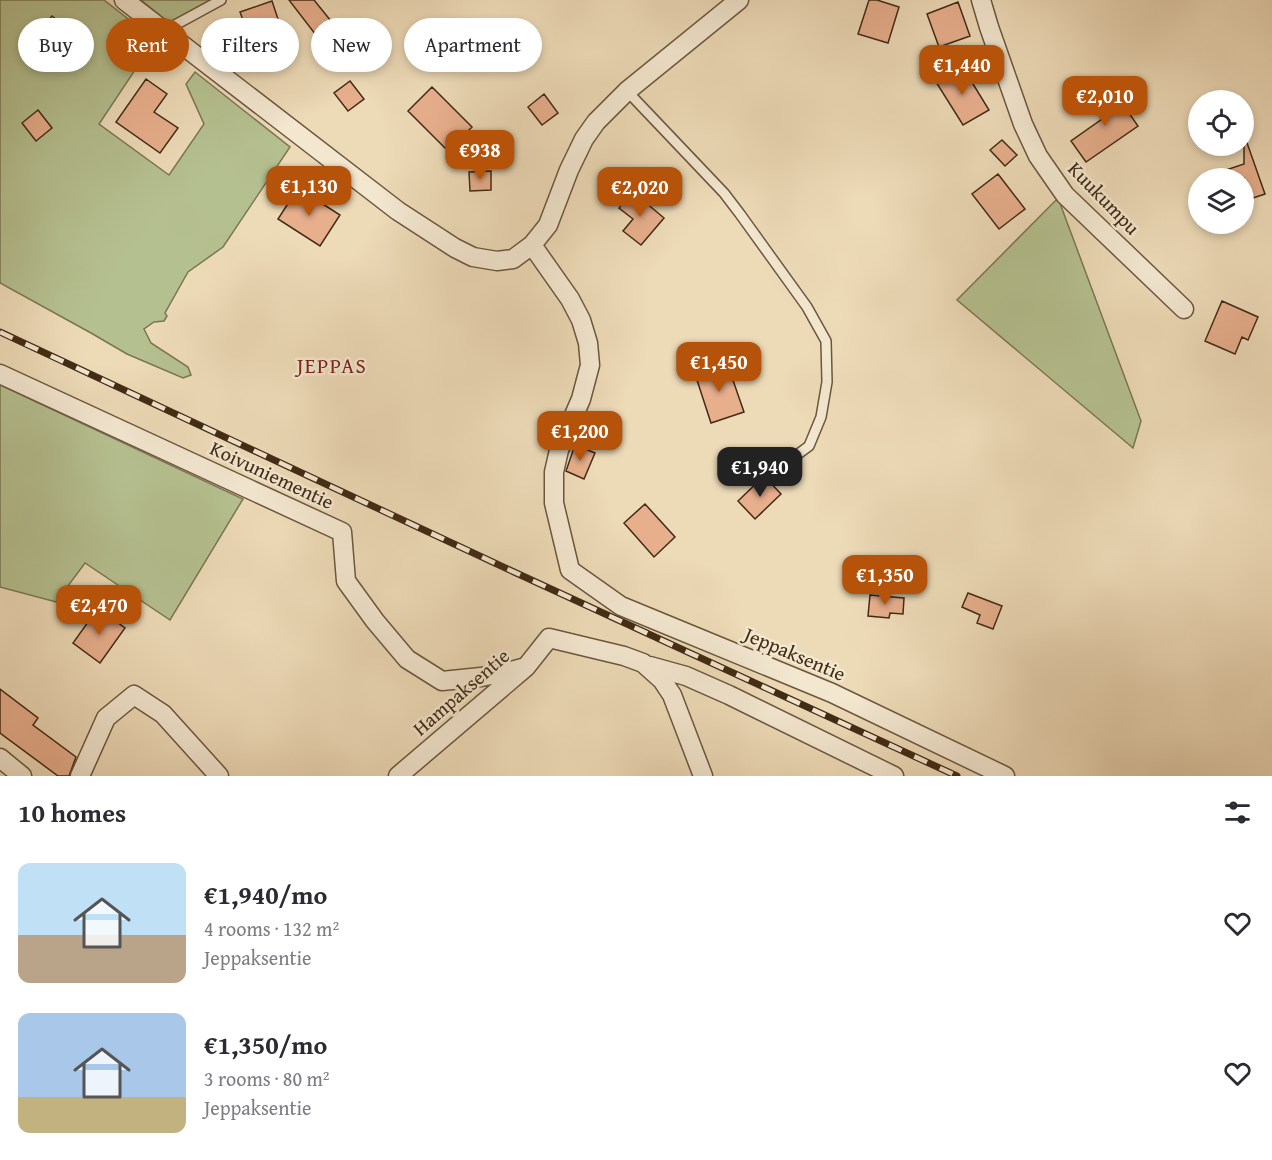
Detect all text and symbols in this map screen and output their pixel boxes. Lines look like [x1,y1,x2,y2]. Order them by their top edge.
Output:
chip: Buy [18,18,94,72]
chip: Rent [106,18,189,72]
chip: Filters [201,18,299,72]
chip: New [311,18,392,72]
chip: Apartment [404,18,542,72]
pin: €1,440 [913,45,1011,96]
text: €1,440 [933,50,991,79]
pin: €2,010 [1056,76,1154,127]
text: €2,010 [1076,81,1134,110]
map controls [1188,90,1254,234]
button: locate [1188,90,1254,156]
pin: €938 [444,130,516,181]
text: €938 [459,135,501,164]
street label: Kuukumpu [1062,154,1147,241]
pin: €1,130 [260,166,358,217]
pin: €2,020 [591,167,689,218]
button: layers [1188,168,1254,234]
text: €1,130 [280,171,338,200]
text: €2,020 [611,172,669,201]
pin: €1,450 [670,342,768,393]
text: €1,450 [690,347,748,376]
district label: JEPPAS [294,350,367,381]
pin: €1,200 [531,411,629,462]
text: €1,200 [551,416,609,445]
street label: Koivuniementie [206,433,339,516]
pin: €1,940 [711,447,809,498]
text: €1,940 [731,452,789,481]
pin: €1,350 [836,555,934,606]
text: €1,350 [856,560,914,589]
pin: €2,470 [50,585,148,636]
text: €2,470 [70,590,128,619]
street label: Jeppaksentie [737,618,850,688]
street label: Hampaksentie [406,641,515,742]
text: 10 homes [18,793,126,832]
icon: filters [1221,796,1254,829]
text: €1,940/mo [204,875,327,914]
icon: home [66,887,138,959]
icon: heart [1221,907,1254,940]
text: 4 rooms · 132 m² [204,914,339,943]
text: Jeppaksentie [204,943,312,972]
text: €1,350/mo [204,1025,327,1064]
icon: home [66,1037,138,1109]
icon: heart [1221,1057,1254,1090]
text: 3 rooms · 80 m² [204,1064,330,1093]
text: Jeppaksentie [204,1093,312,1122]

